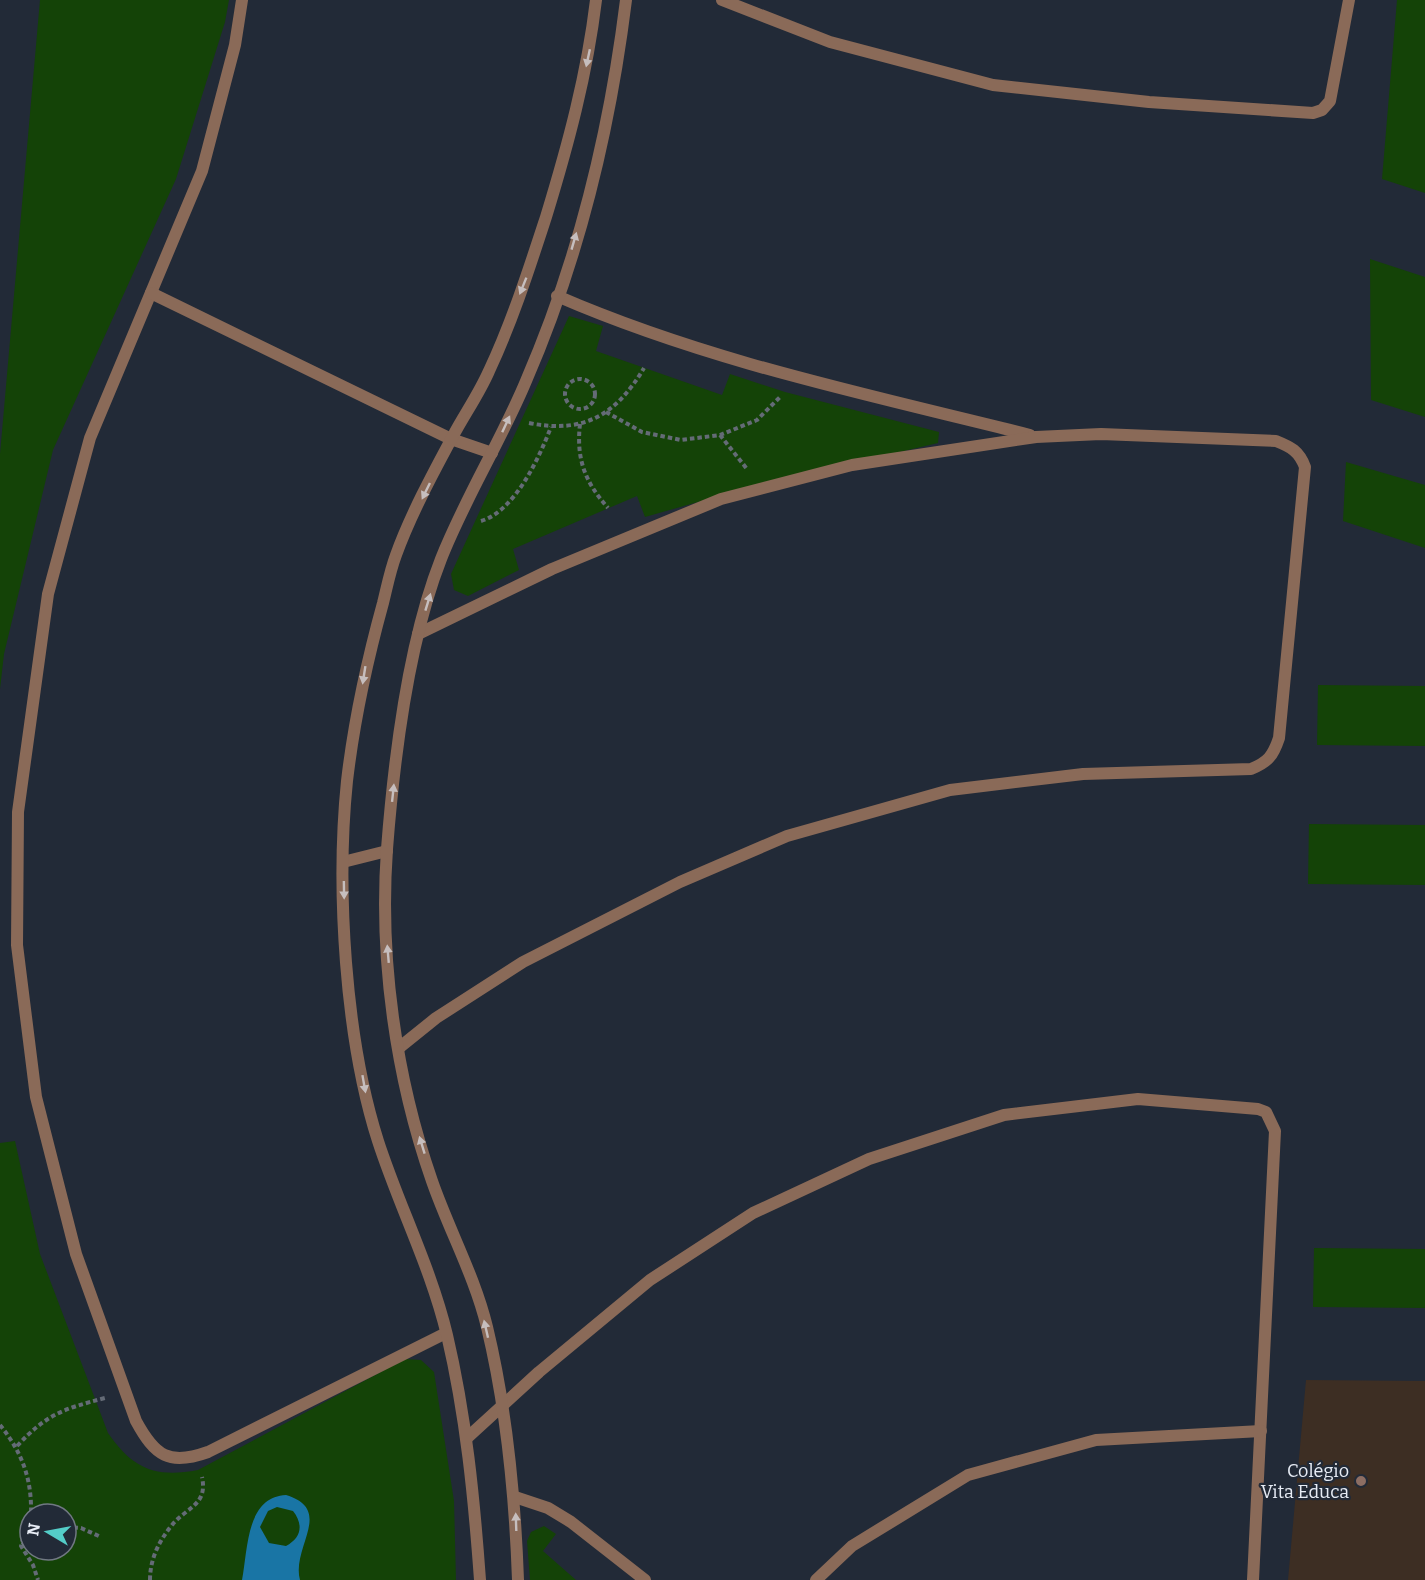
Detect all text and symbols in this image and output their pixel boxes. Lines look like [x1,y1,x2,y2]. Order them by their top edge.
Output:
one-way arrow [583,49,592,68]
one-way arrow [570,232,579,250]
one-way arrow [518,277,528,295]
one-way arrow [502,415,511,432]
one-way arrow [422,483,431,500]
one-way arrow [424,593,433,611]
one-way arrow [360,666,369,685]
one-way arrow [388,784,398,803]
one-way arrow [339,881,349,900]
one-way arrow [383,944,393,963]
one-way arrow [360,1074,369,1093]
one-way arrow [417,1136,426,1154]
one-way arrow [481,1320,491,1338]
place label: Colégio Vita Educa [1261,1460,1349,1503]
marker: Colégio Vita Educa [1354,1474,1368,1488]
north arrow [18,1502,78,1562]
one-way arrow [511,1512,521,1531]
text: N [23,1522,44,1537]

